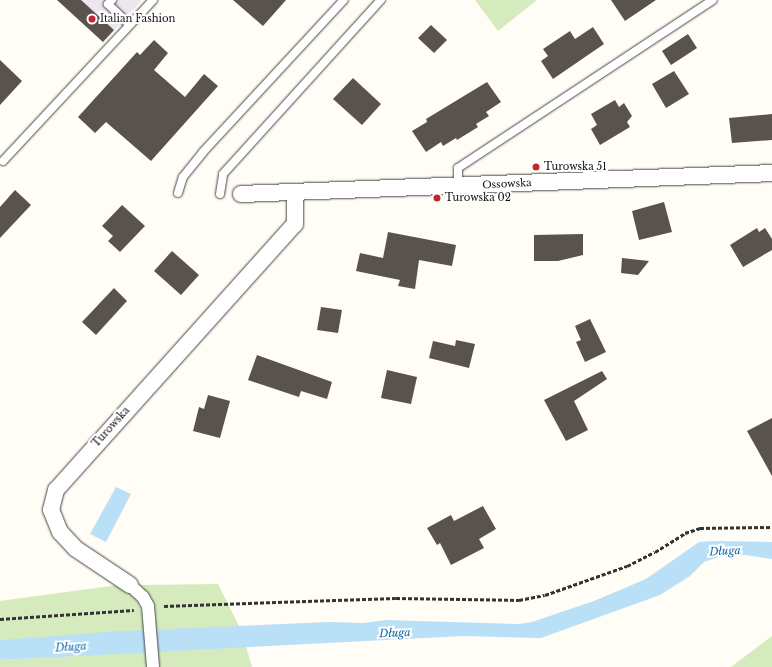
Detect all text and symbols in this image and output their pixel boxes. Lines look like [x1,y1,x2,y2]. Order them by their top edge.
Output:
place label: Italian Fashion [100,13,175,25]
marker: Italian Fashion [87,14,97,24]
place label: Turowska 51 [544,161,607,173]
marker: Turowska 51 [531,162,541,172]
street label: Ossowska [482,177,532,191]
place label: Turowska 02 [445,192,511,204]
marker: Turowska 02 [432,193,442,203]
street label: Turowska [90,404,132,450]
water label: Długa [709,544,741,558]
water label: Długa [379,626,411,640]
water label: Długa [55,639,87,655]

